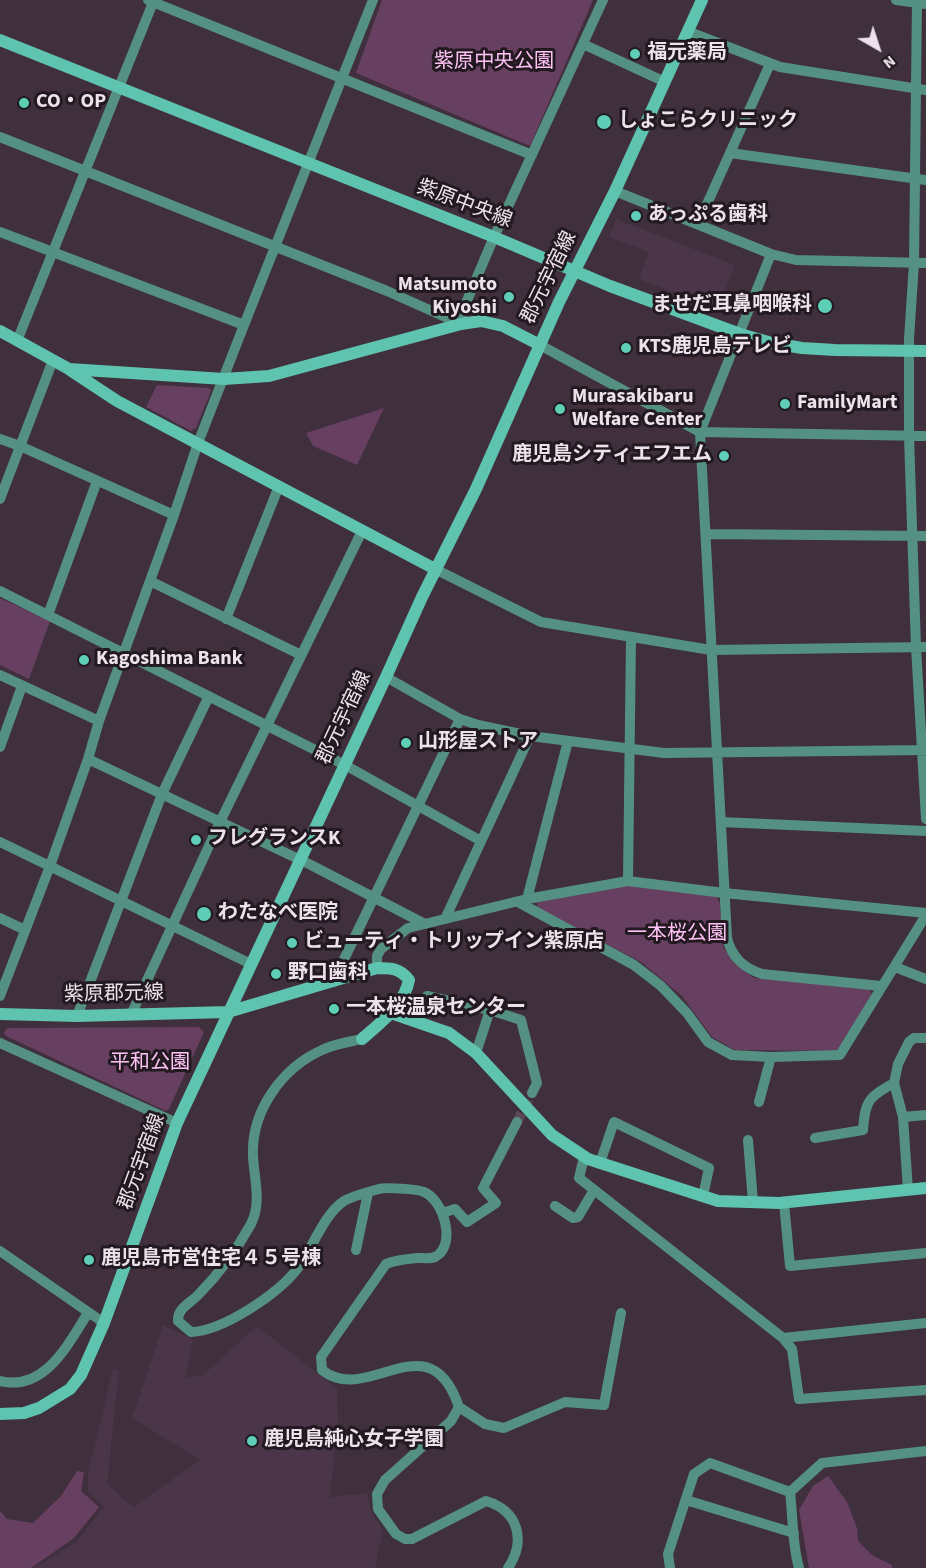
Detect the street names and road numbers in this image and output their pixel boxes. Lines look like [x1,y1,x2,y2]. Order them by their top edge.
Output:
street label: 紫原中央線 [413,176,515,234]
street label: 郡元宇宿線 [517,228,583,328]
street label: 郡元宇宿線 [313,668,377,768]
street label: 紫原郡元線 [64,982,164,1008]
street label: 郡元宇宿線 [115,1111,171,1213]

